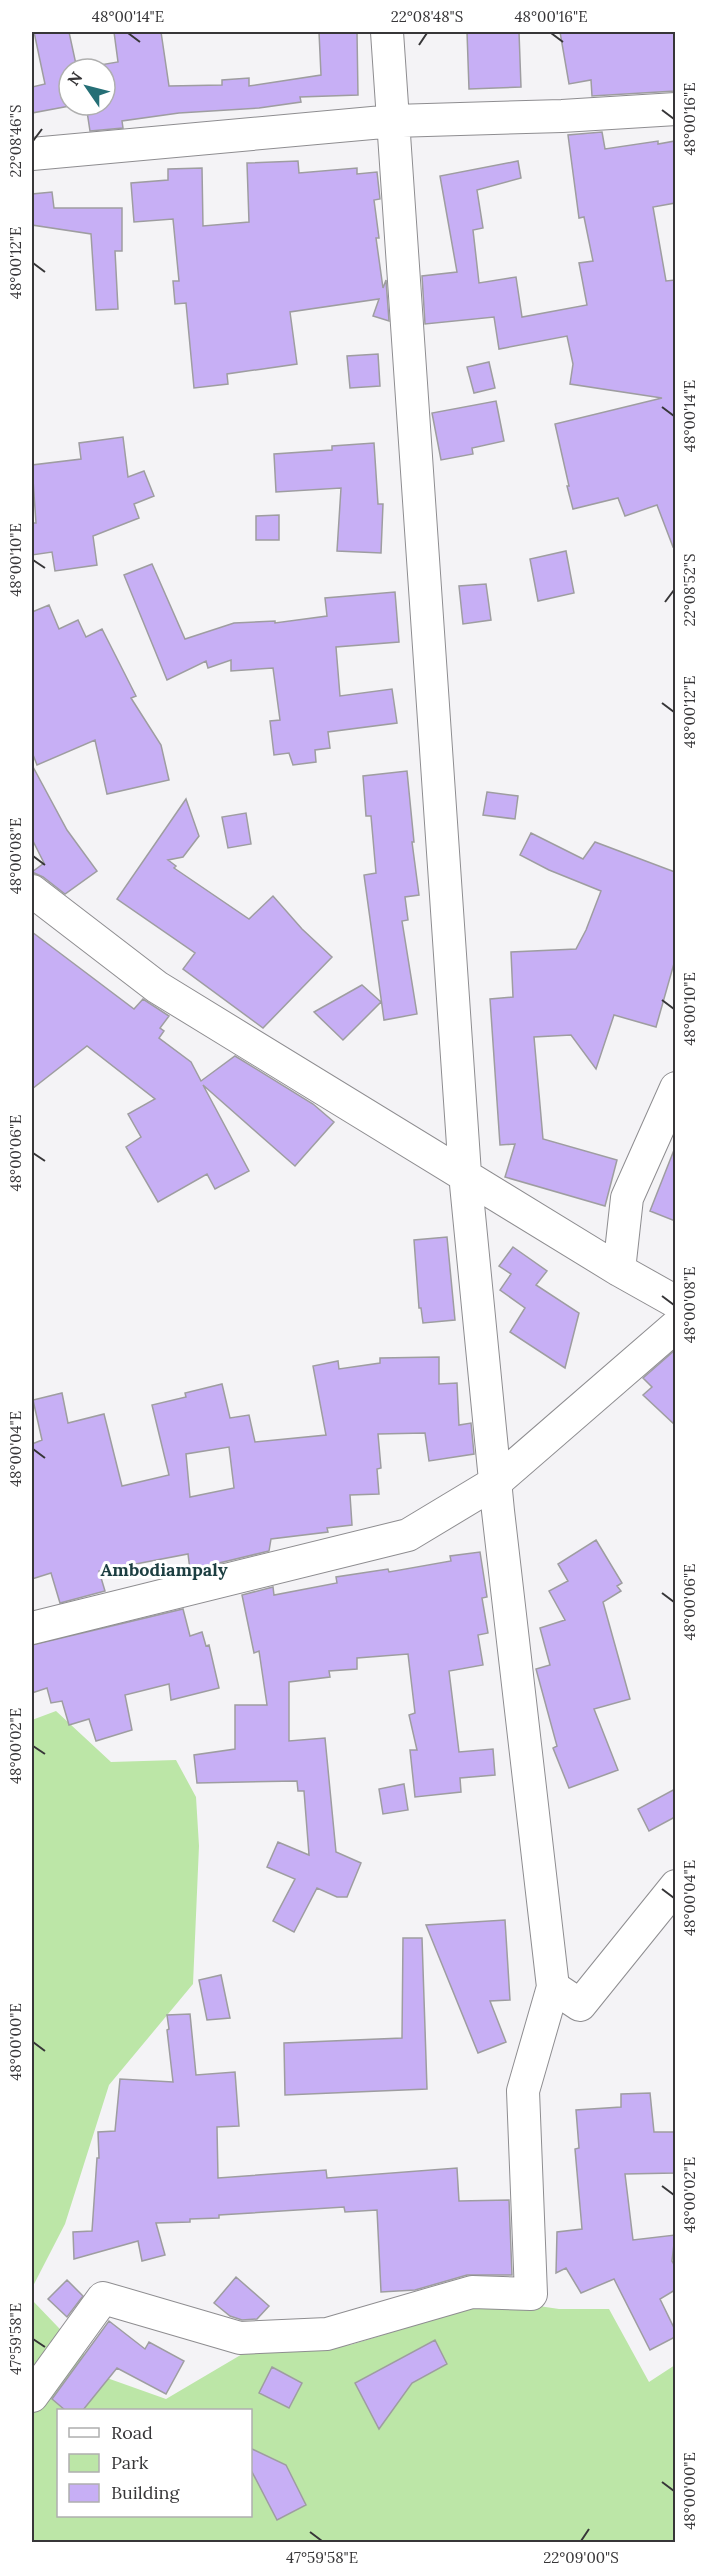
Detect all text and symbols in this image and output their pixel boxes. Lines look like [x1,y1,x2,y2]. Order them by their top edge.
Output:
text: 48°00'14"E [92,7,164,26]
text: 22°08'48"S [391,7,463,26]
text: 48°00'16"E [514,7,588,26]
north arrow [57,57,117,117]
text: N [63,68,86,89]
text: 48°00'16"E [680,82,699,156]
text: 22°08'46"S [6,105,25,177]
text: 48°00'12"E [6,227,25,299]
text: 48°00'14"E [680,380,699,452]
text: 48°00'10"E [6,523,25,597]
text: 22°08'52"S [680,554,699,626]
text: 48°00'12"E [680,676,699,748]
text: 48°00'08"E [6,818,25,894]
text: 48°00'10"E [680,972,699,1046]
text: 48°00'06"E [6,1115,25,1191]
text: 48°00'08"E [680,1267,699,1343]
text: 48°00'04"E [6,1411,25,1487]
district label: Ambodiampaly [100,1558,228,1581]
text: 48°00'06"E [680,1564,699,1640]
text: 48°00'02"E [6,1708,25,1784]
text: 48°00'04"E [680,1860,699,1936]
text: 48°00'00"E [6,2003,25,2081]
text: 48°00'02"E [680,2157,699,2233]
text: 47°59'58"E [6,2303,25,2375]
legend [57,2409,252,2517]
text: Road [111,2421,153,2444]
text: Park [111,2451,149,2474]
text: 48°00'00"E [680,2452,699,2530]
text: Building [111,2481,181,2504]
text: 47°59'58"E [286,2548,358,2567]
text: 22°09'00"S [543,2548,619,2567]

